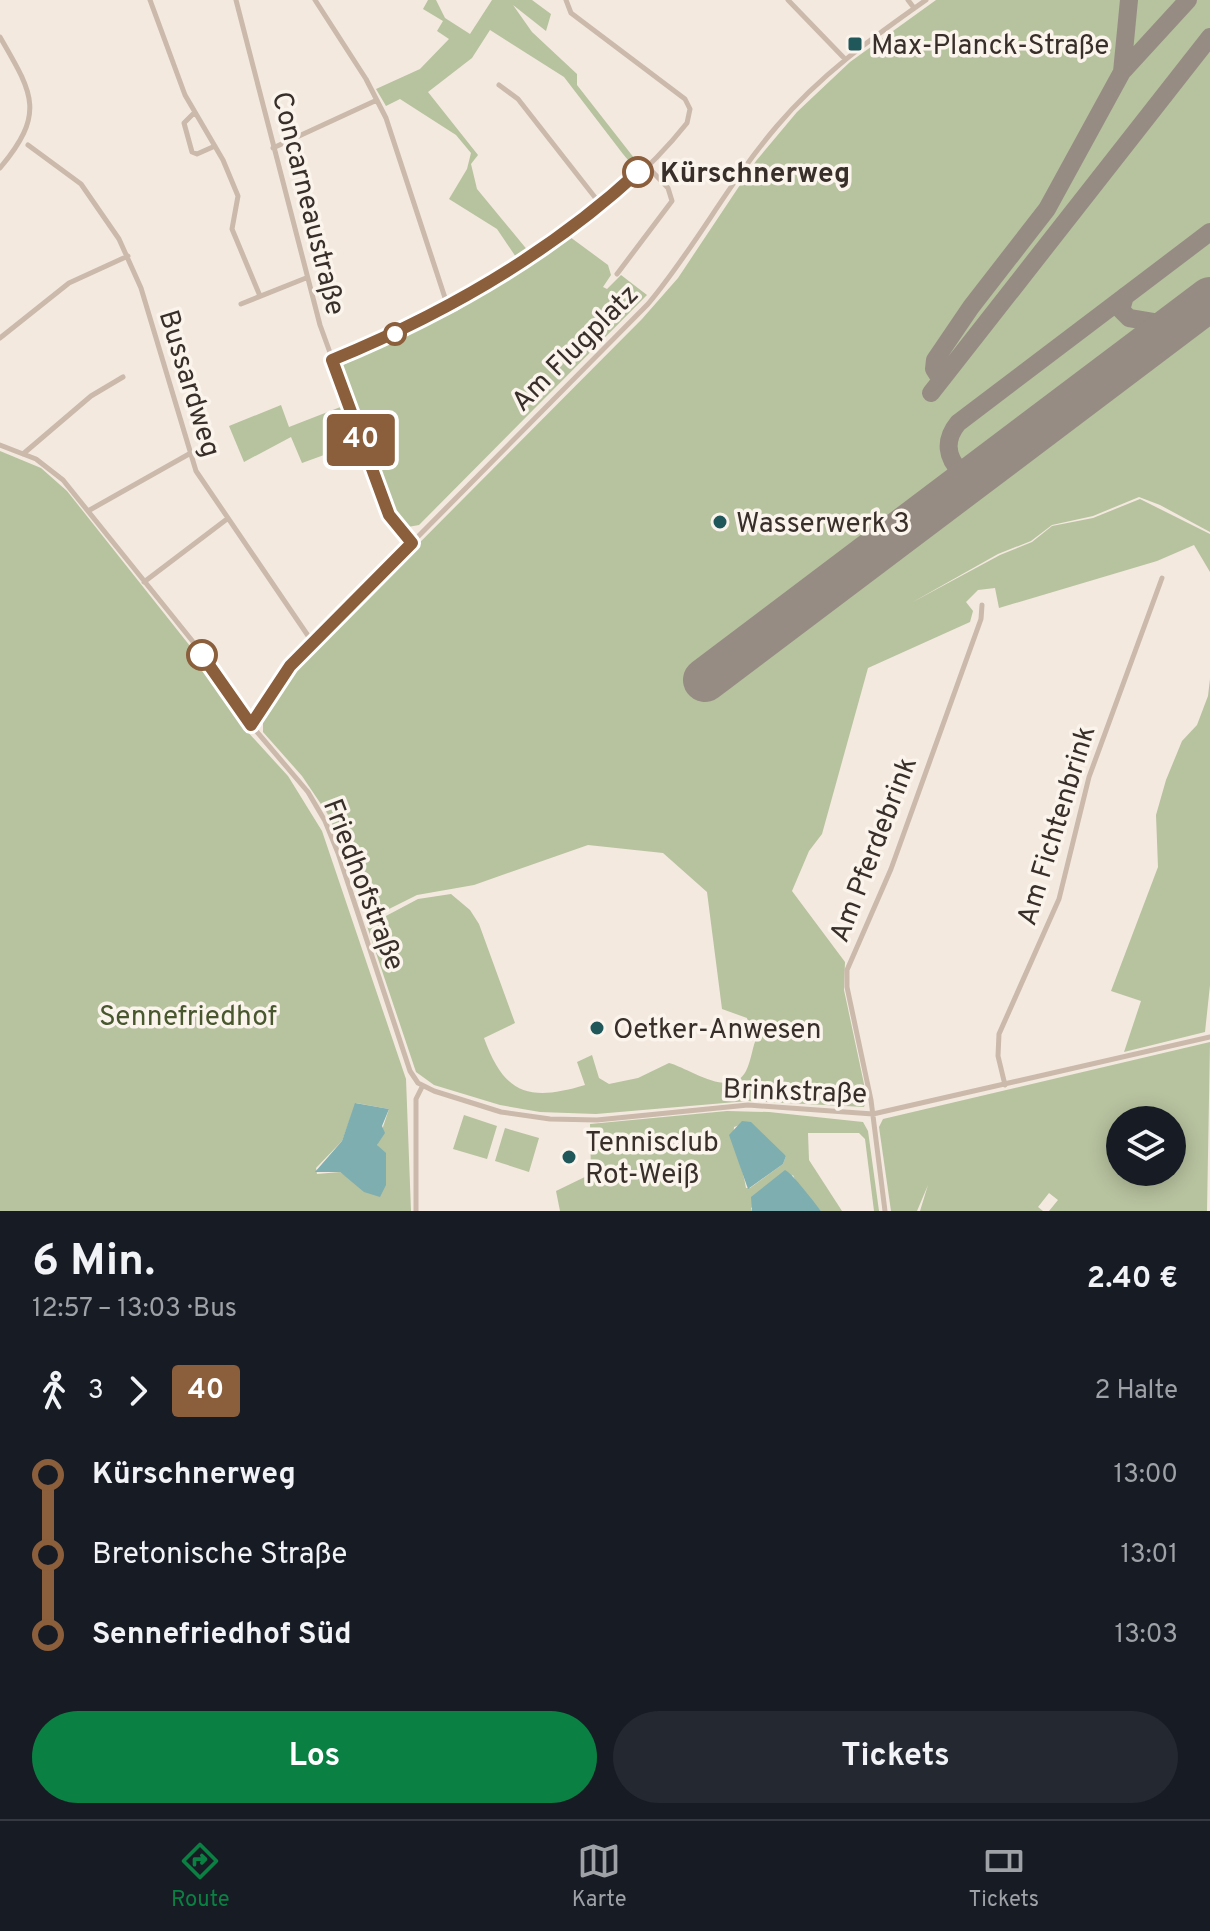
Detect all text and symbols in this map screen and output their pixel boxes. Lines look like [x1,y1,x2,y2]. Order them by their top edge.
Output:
place label: Max-Planck-Straße [871,29,1109,65]
marker: Max-Planck-Straße [846,35,864,53]
street label: Concarneaustraße [262,88,352,319]
marker: Kürschnerweg [623,157,653,187]
place label: Kürschnerweg [660,157,850,193]
street label: Am Flugplatz [505,278,648,421]
street label: Bussardweg [149,306,228,462]
unlabelled marker [384,323,406,345]
line badge: 40 [325,414,397,466]
text: 40 [343,422,379,458]
place label: Wasserwerk 3 [736,507,910,543]
marker: Wasserwerk 3 [711,513,729,531]
unlabelled marker [187,640,217,670]
street label: Am Fichtenbrink [1010,722,1105,930]
street label: Am Pferdebrink [823,752,927,948]
street label: Friedhofstraße [313,794,411,976]
park label: Sennefriedhof [99,1000,277,1036]
place label: Oetker-Anwesen [613,1013,821,1049]
marker: Oetker-Anwesen [588,1019,606,1037]
street label: Brinkstraße [722,1072,868,1114]
map controls [1106,1106,1186,1186]
button: layers [1106,1106,1186,1186]
place label: Tennisclub Rot-Weiß [585,1126,719,1194]
marker: Tennisclub Rot-Weiß [560,1148,578,1166]
text: 6 Min. [32,1235,155,1291]
text: 2.40 € [1087,1261,1178,1298]
text: 12:57 – 13:03 · Bus [32,1293,237,1326]
icon: walk [32,1369,76,1413]
icon: forward [116,1369,160,1413]
text: 40 [188,1373,224,1409]
text: 3 [88,1375,104,1408]
text: 2 Halte [1095,1375,1178,1408]
text: Kürschnerweg [92,1457,296,1494]
text: 13:00 [1114,1459,1178,1492]
text: Bretonische Straße [92,1537,347,1574]
text: 13:01 [1120,1539,1178,1572]
text: Sennefriedhof Süd [92,1617,352,1654]
text: 13:03 [1114,1619,1178,1652]
button: Los [32,1711,597,1803]
button: Tickets [613,1711,1178,1803]
tab: Route [171,1839,230,1914]
tab: Karte [572,1839,627,1914]
tab: Tickets [968,1839,1039,1914]

